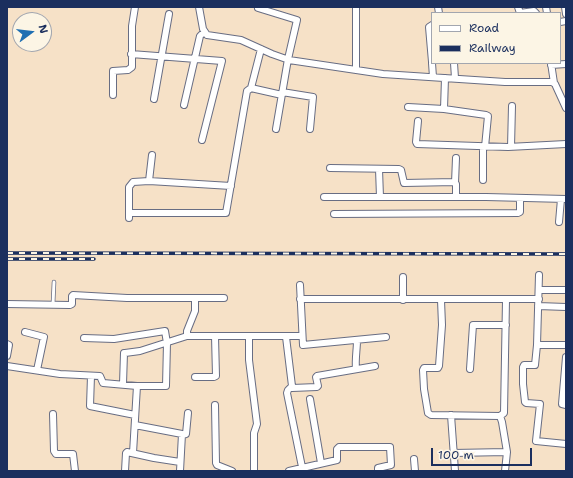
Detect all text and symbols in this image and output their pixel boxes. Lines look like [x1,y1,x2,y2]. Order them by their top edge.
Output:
north arrow [12,12,52,52]
legend [431,12,561,64]
text: Road [469,20,499,36]
text: N [35,23,51,35]
text: Railway [469,40,516,56]
scale bar [433,440,534,466]
text: 100 m [438,447,474,463]

